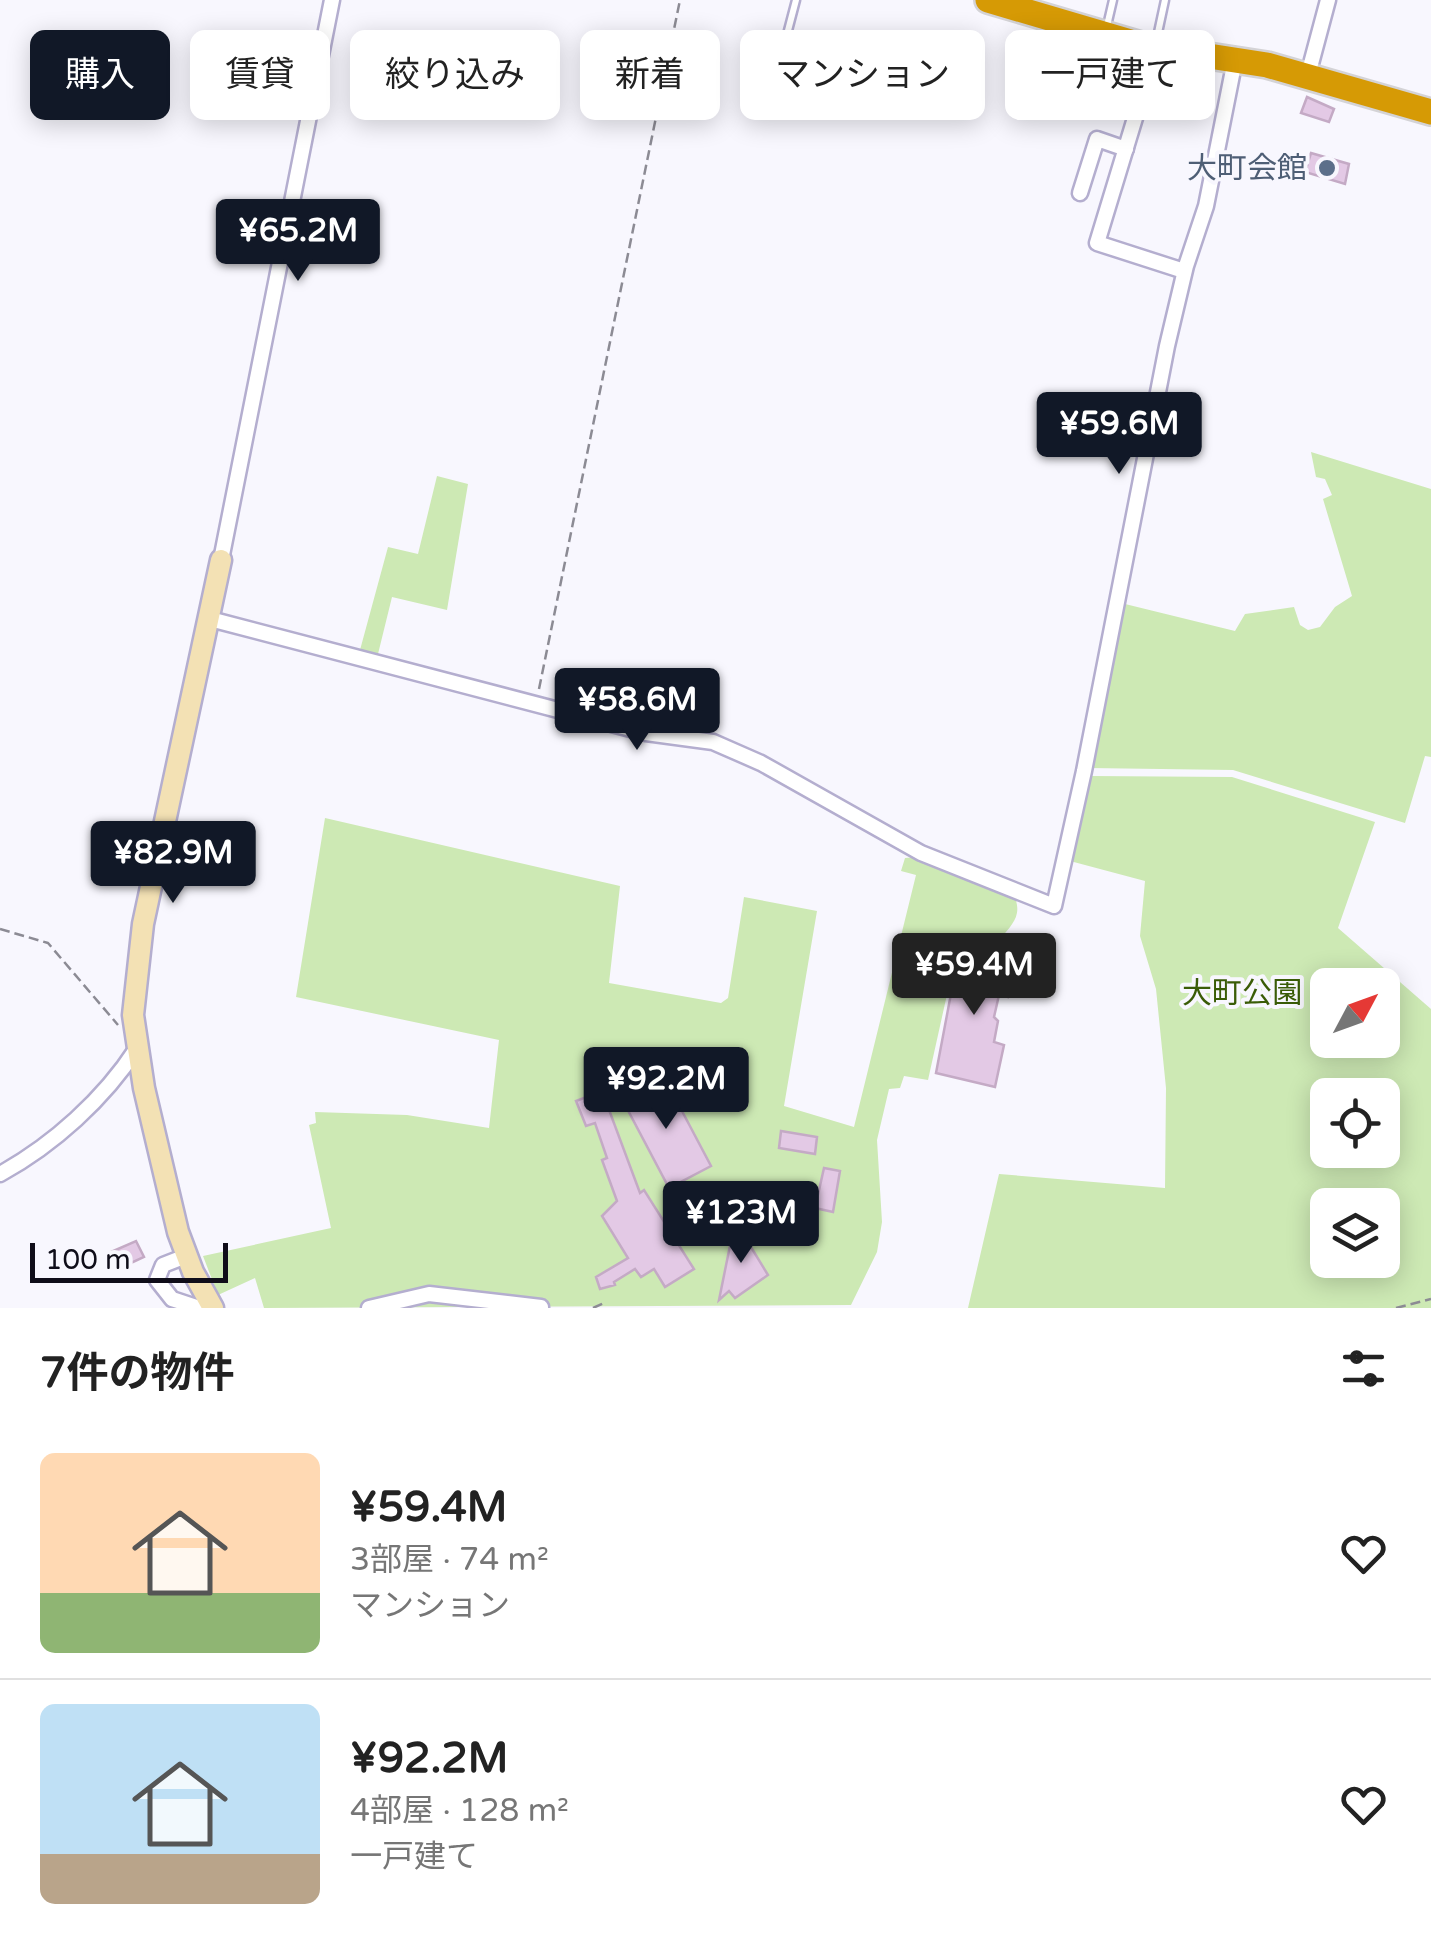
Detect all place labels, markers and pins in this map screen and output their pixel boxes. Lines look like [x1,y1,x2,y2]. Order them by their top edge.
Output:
place label: 大町会館 [1187,150,1307,187]
marker: 大町会館 [1316,157,1338,179]
pin: ¥65.2M [217,199,379,284]
pin: ¥59.6M [1038,392,1200,477]
pin: ¥58.6M [556,668,718,753]
pin: ¥82.9M [92,821,254,906]
pin: ¥59.4M [893,933,1055,1018]
pin: ¥92.2M [585,1047,747,1132]
pin: ¥123M [671,1181,811,1266]

